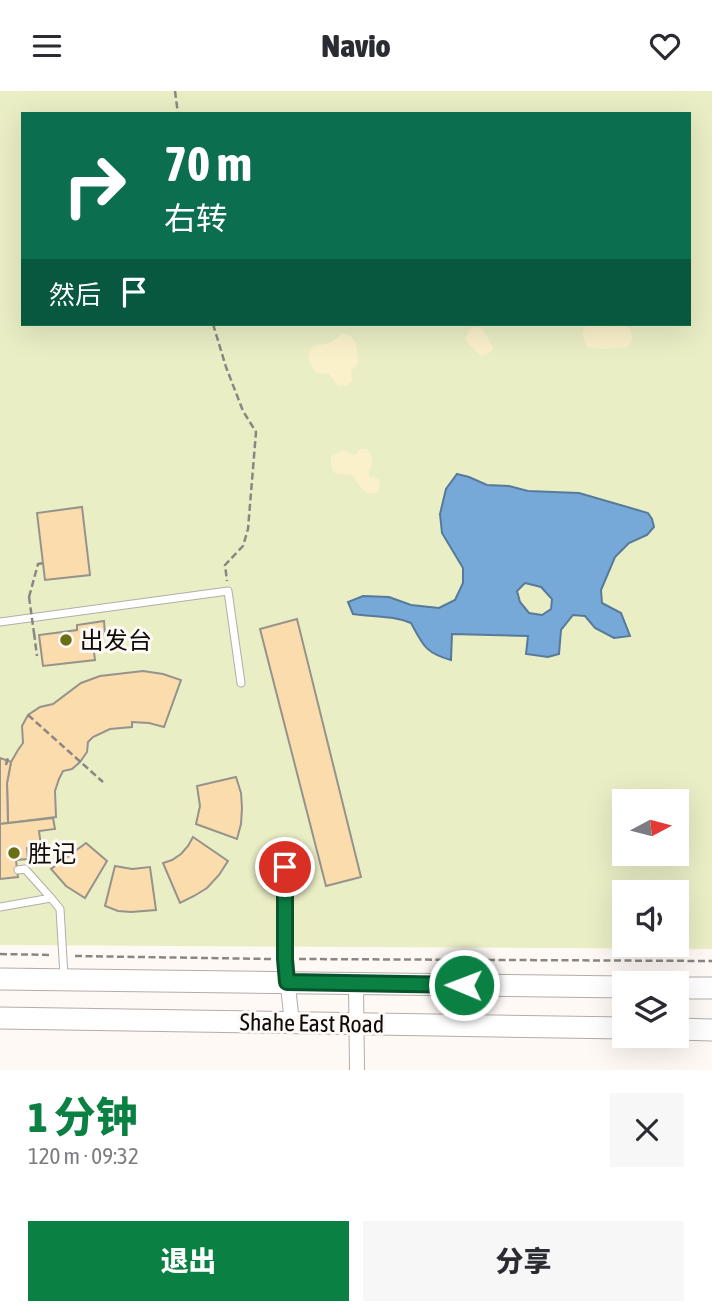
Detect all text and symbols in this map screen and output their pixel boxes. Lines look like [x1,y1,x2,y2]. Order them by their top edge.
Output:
icon: menu [28,27,66,65]
text: Navio [321,27,391,64]
icon: heart [646,27,684,65]
text: 70 m [164,135,252,191]
icon: right [49,140,140,231]
text: 右转 [164,200,228,237]
icon: arrive [115,273,153,311]
text: 然后 [49,280,101,310]
place label: 出发台 [80,627,152,654]
marker: 出发台 [58,632,74,648]
north arrow [612,789,690,866]
map controls [612,789,689,1048]
pin [255,837,315,897]
place label: 胜记 [28,840,76,867]
marker: 胜记 [6,845,22,861]
icon: arrive [266,848,304,886]
button: sound [612,880,689,957]
position arrow [427,948,501,1022]
button: layers [612,971,689,1048]
street label: Shahe East Road [239,1008,385,1038]
text: 1 分钟 [28,1093,138,1141]
button: close [610,1093,684,1167]
text: 120 m · 09:32 [28,1143,139,1169]
button: 退出 [28,1221,349,1301]
button: 分享 [363,1221,684,1301]

